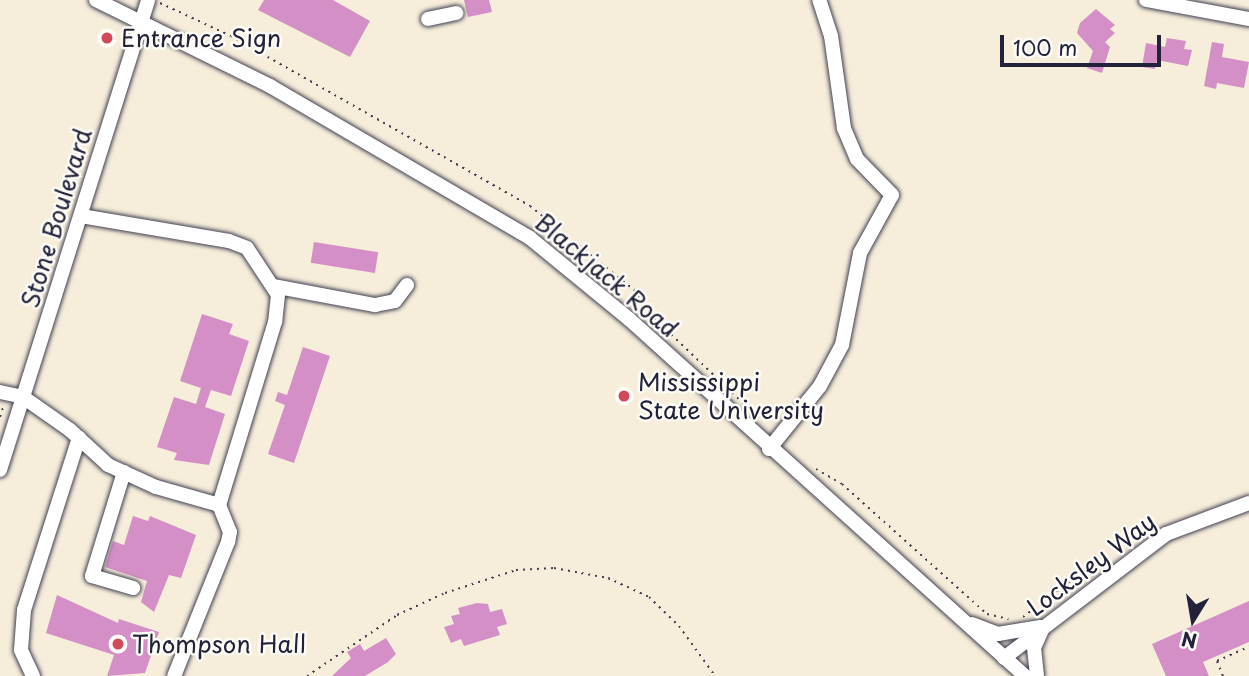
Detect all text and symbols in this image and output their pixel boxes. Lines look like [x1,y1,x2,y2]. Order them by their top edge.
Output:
scale bar [1004,21,1165,65]
place label: Entrance Sign [121,24,282,52]
marker: Entrance Sign [99,30,115,46]
text: 100 m [1013,31,1077,63]
street label: Stone Boulevard [15,124,97,312]
street label: Blackjack Road [529,207,685,343]
place label: Mississippi State University [638,368,823,424]
marker: Mississippi State University [616,388,632,404]
street label: Locksley Way [1021,506,1161,622]
north arrow [1158,585,1228,655]
text: N [1179,625,1199,656]
place label: Thompson Hall [132,630,305,658]
marker: Thompson Hall [110,636,126,652]

